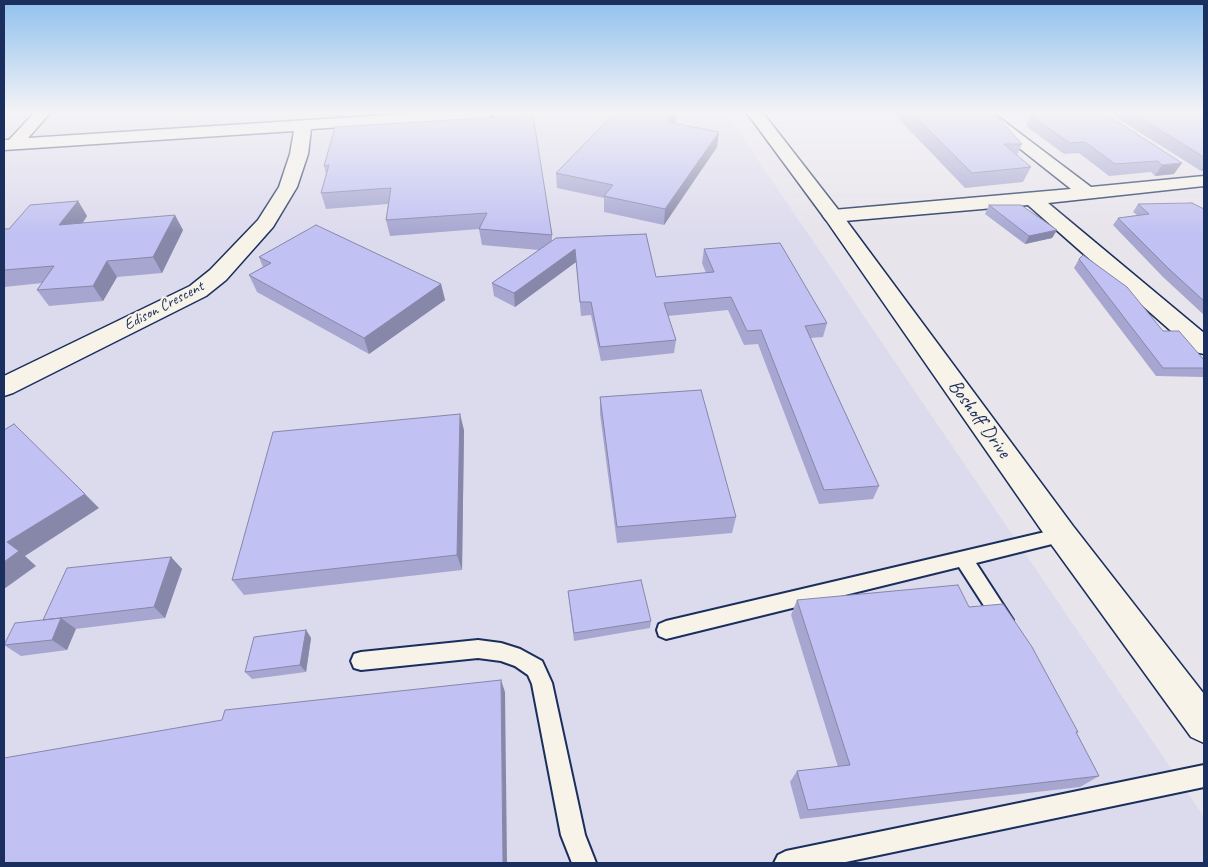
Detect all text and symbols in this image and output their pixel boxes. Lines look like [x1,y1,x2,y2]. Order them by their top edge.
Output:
street label: Edison Crescent [121,277,207,335]
street label: Boshoff Drive [942,375,1016,463]

